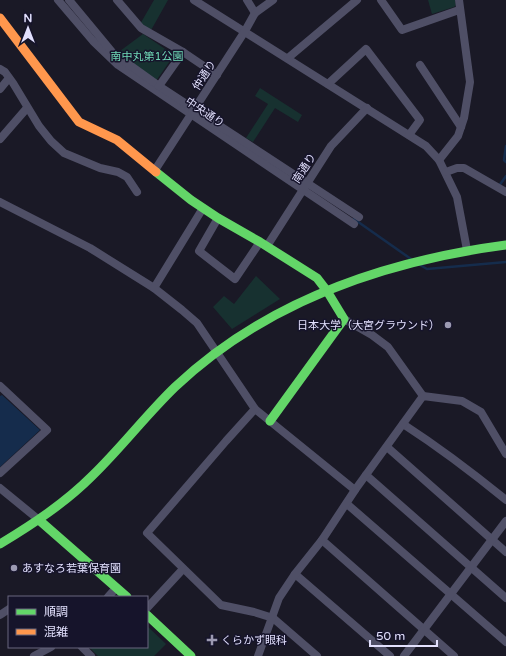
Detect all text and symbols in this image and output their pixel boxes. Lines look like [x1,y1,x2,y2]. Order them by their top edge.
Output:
north arrow [8,8,48,48]
text: N [24,12,32,25]
park label: 南中丸第1公園 [111,50,183,63]
street label: 仲通り [190,58,219,93]
street label: 中央通り [183,95,227,130]
street label: 南通り [290,151,319,186]
place label: 日本大学（大宮グラウンド） [297,319,440,332]
marker: 日本大学（大宮グラウンド） [443,320,453,330]
place label: あすなろ若葉保育園 [22,562,121,575]
marker: あすなろ若葉保育園 [9,563,19,573]
legend [8,596,148,648]
text: 順調 [44,605,68,619]
scale bar [370,622,437,648]
text: 混雑 [44,625,68,639]
text: 50 m [376,629,405,643]
marker: くらかず眼科 [206,634,218,646]
place label: くらかず眼科 [221,634,287,647]

